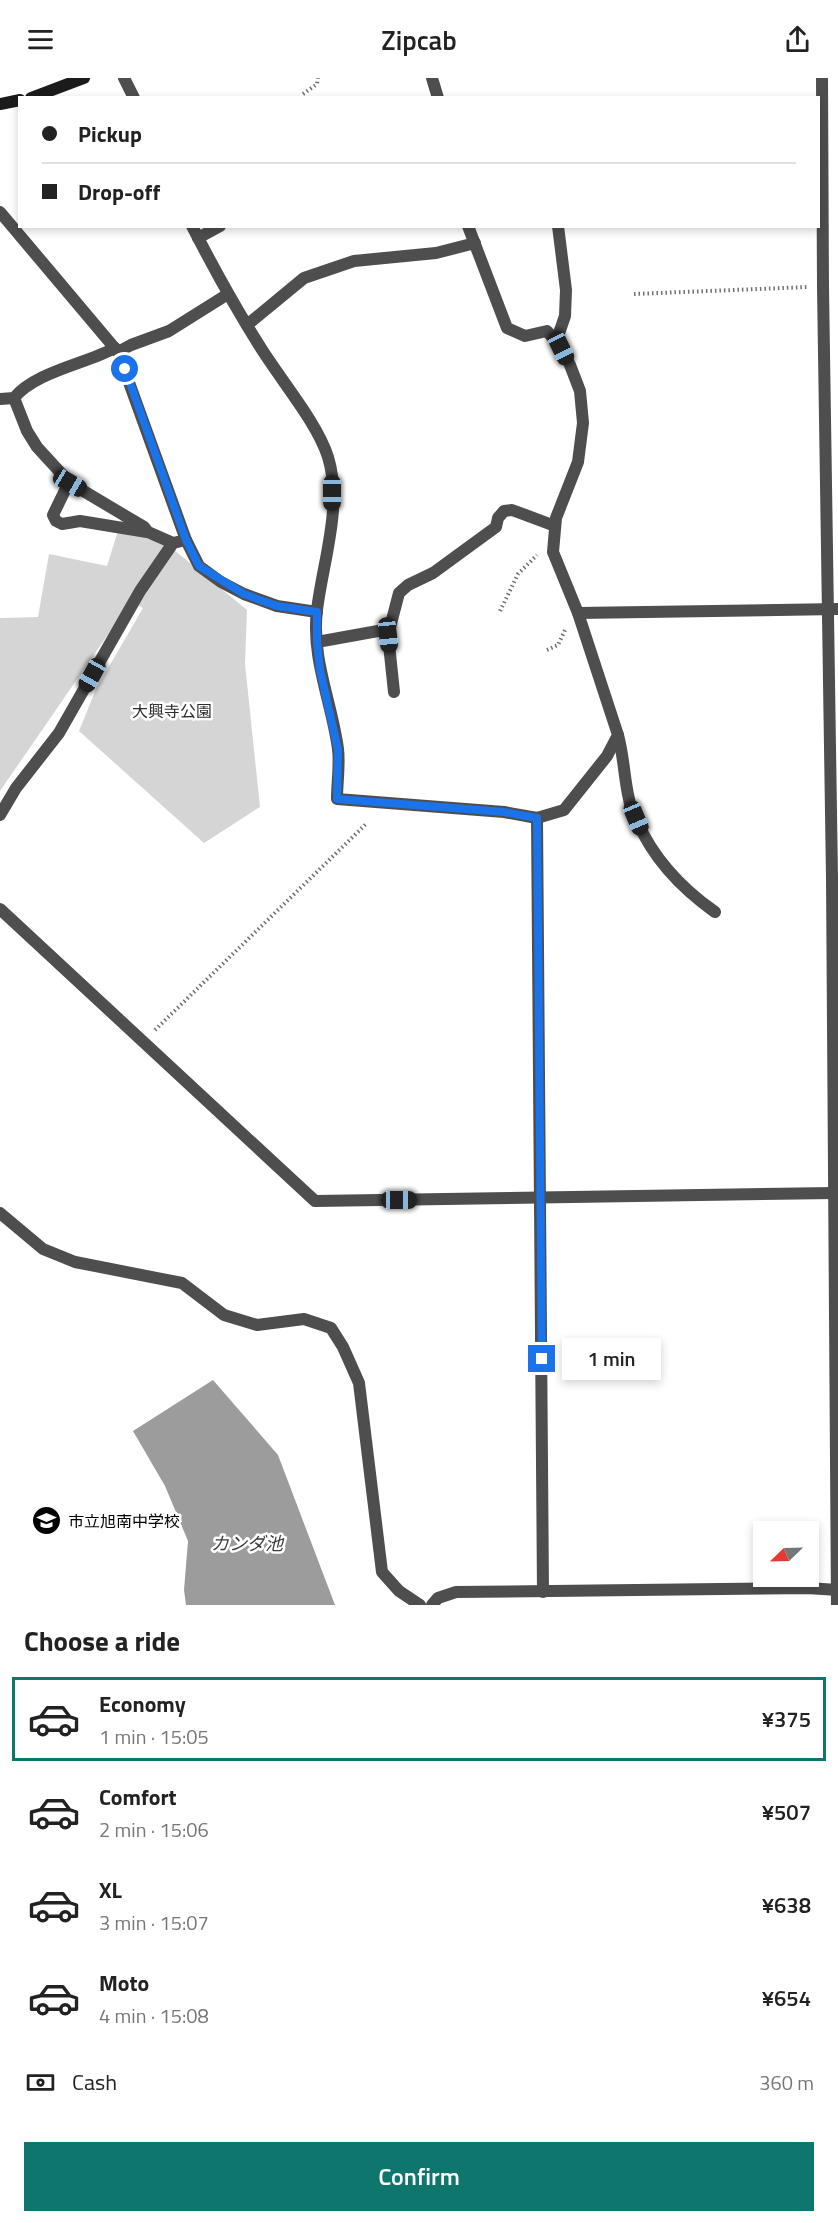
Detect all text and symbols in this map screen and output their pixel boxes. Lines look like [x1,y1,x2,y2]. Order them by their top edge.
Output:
text: Zipcab [381,19,457,60]
icon: menu [24,23,57,56]
icon: share [781,23,814,56]
text: Pickup [78,117,142,151]
text: Drop-off [78,175,160,209]
car [545,328,577,368]
route start [111,355,138,382]
car [50,466,90,500]
car [323,475,341,511]
car [377,616,399,654]
car [75,655,109,695]
park label: 大興寺公園 [132,699,212,723]
car [621,798,651,838]
car [381,1191,417,1209]
callout: 1 min [563,1338,662,1380]
text: 1 min [587,1343,636,1374]
route end [528,1345,555,1372]
school or university icon: 市立旭南中学校 [31,1505,63,1537]
place label: 市立旭南中学校 [68,1509,180,1533]
north arrow [753,1521,819,1587]
map controls [753,1521,819,1587]
water label: カンダ池 [211,1530,285,1557]
text: Choose a ride [24,1620,180,1661]
text: Economy [99,1687,186,1721]
icon: car [27,1692,81,1746]
text: ¥375 [762,1702,811,1736]
text: 1 min · 15:05 [99,1721,209,1752]
text: Comfort [99,1780,177,1814]
icon: car [27,1785,81,1839]
text: ¥507 [762,1795,811,1829]
text: 2 min · 15:06 [99,1814,209,1845]
text: XL [99,1873,122,1907]
icon: car [27,1878,81,1932]
text: ¥638 [762,1888,811,1922]
text: 3 min · 15:07 [99,1907,209,1938]
text: Moto [99,1966,149,2000]
icon: car [27,1971,81,2025]
text: ¥654 [762,1981,811,2015]
text: 4 min · 15:08 [99,2000,209,2031]
text: Cash [72,2065,117,2099]
icon: cash [24,2066,57,2099]
text: 360 m [759,2067,814,2098]
button: Confirm [24,2142,814,2211]

